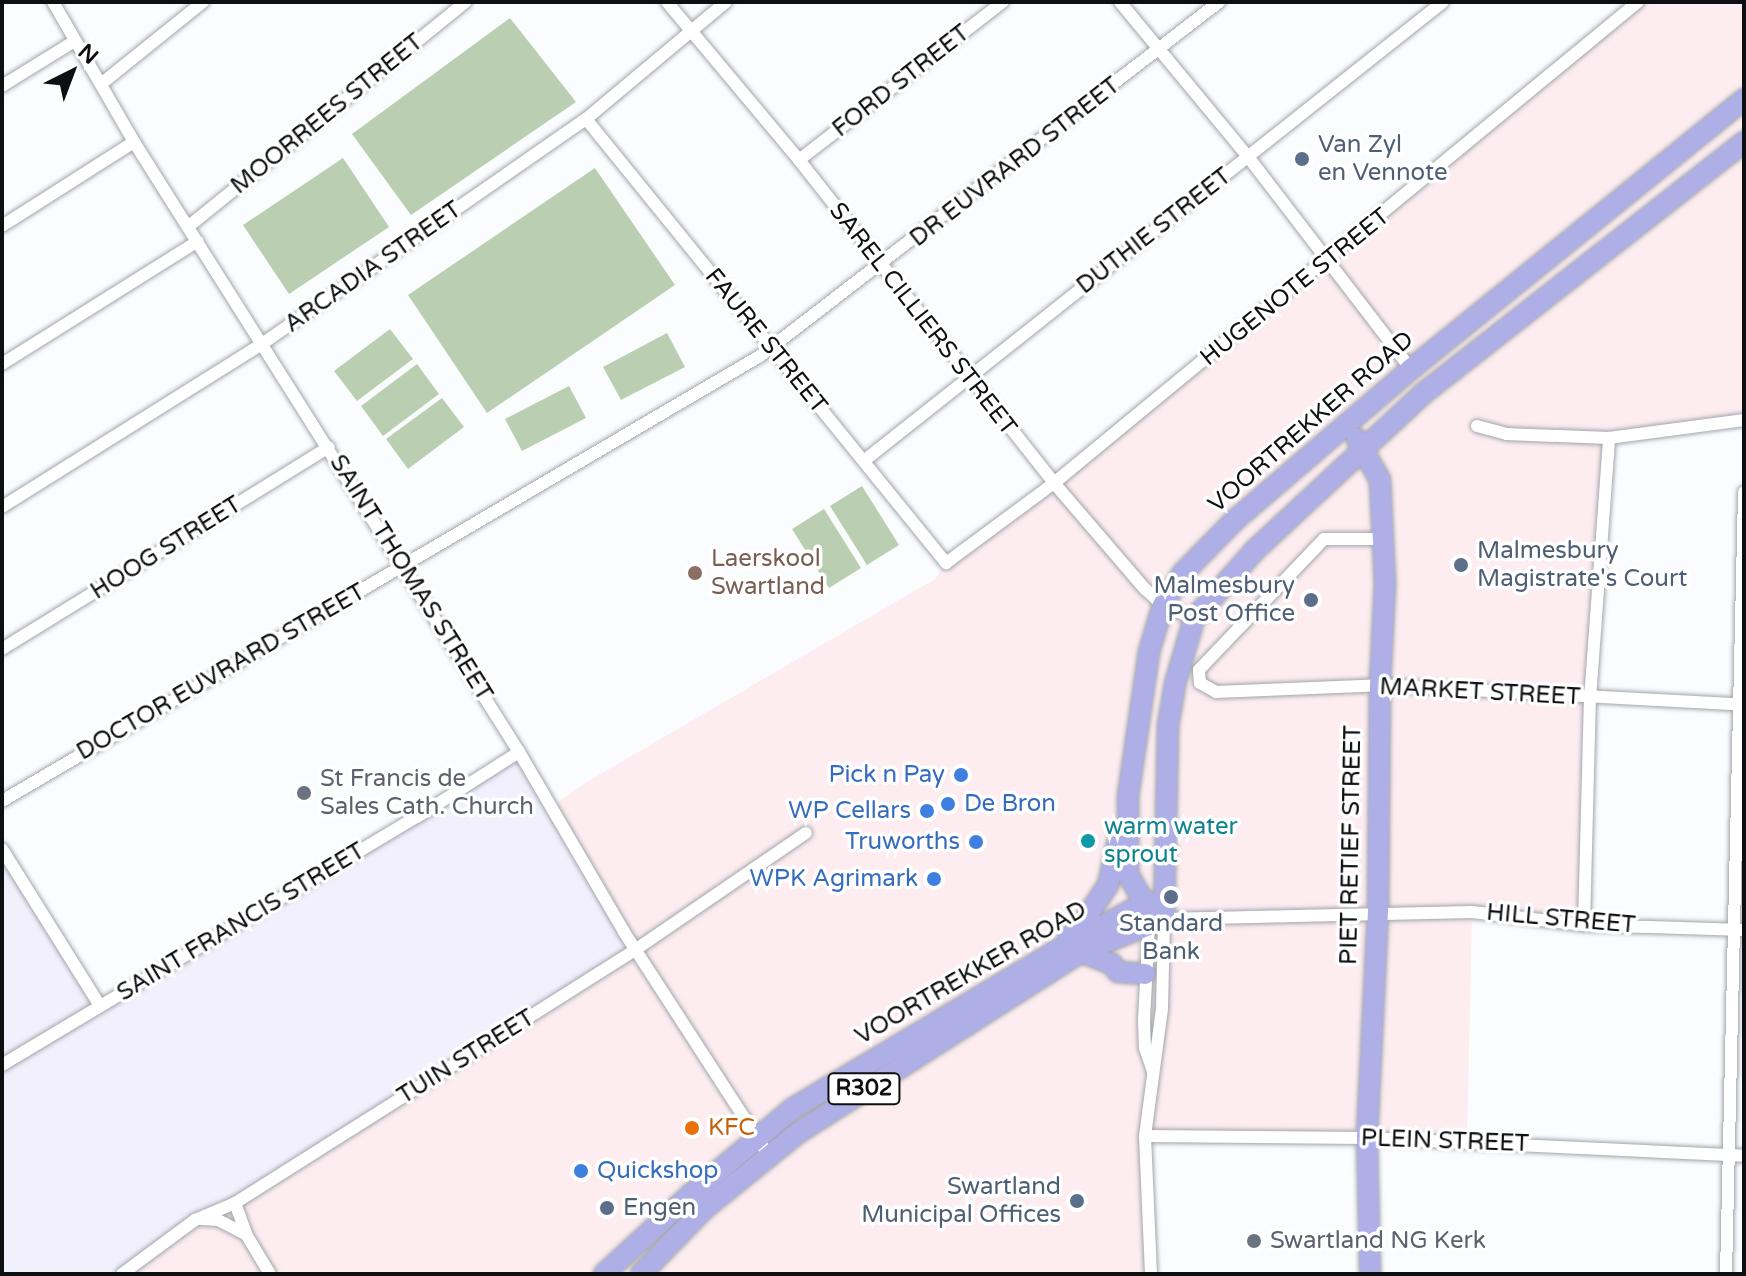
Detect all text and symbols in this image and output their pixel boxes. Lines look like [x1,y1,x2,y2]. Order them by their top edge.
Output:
street label: FORD STREET [827,19,975,143]
street label: MOORREES STREET [225,28,429,200]
north arrow [32,32,112,112]
text: N [73,39,103,70]
street label: DR EUVRARD STREET [904,71,1126,253]
place label: Van Zyl en Vennote [1318,131,1448,187]
marker: Van Zyl en Vennote [1293,150,1311,168]
street label: DUTHIE STREET [1071,162,1237,300]
street label: ARCADIA STREET [279,195,467,339]
street label: SAREL CILLIERS STREET [823,197,1023,441]
street label: HUGENOTE STREET [1195,202,1395,372]
street label: FAURE STREET [699,263,833,419]
street label: VOORTREKKER ROAD [1203,325,1419,519]
street label: SAINT THOMAS STREET [323,450,499,706]
street label: HOOG STREET [85,490,247,606]
place label: Malmesbury Magistrate's Court [1477,537,1687,593]
place label: Laerskool Swartland [711,545,825,601]
marker: Malmesbury Magistrate's Court [1452,556,1470,574]
marker: Laerskool Swartland [686,564,704,582]
place label: Malmesbury Post Office [1153,572,1295,628]
street label: DOCTOR EUVRARD STREET [72,577,370,767]
marker: Malmesbury Post Office [1302,591,1320,609]
street label: MARKET STREET [1379,672,1581,712]
street label: PIET RETIEF STREET [1335,725,1367,965]
place label: Pick n Pay [828,761,945,789]
place label: St Francis de Sales Cath. Church [320,765,534,821]
marker: Pick n Pay [952,766,970,784]
marker: St Francis de Sales Cath. Church [295,784,313,802]
place label: De Bron [964,790,1056,818]
marker: De Bron [939,795,957,813]
place label: WP Cellars [788,797,911,825]
marker: WP Cellars [918,802,936,820]
place label: warm water sprout [1104,813,1238,869]
place label: Truworths [845,828,960,856]
marker: warm water sprout [1079,832,1097,850]
marker: Truworths [967,833,985,851]
street label: SAINT FRANCIS STREET [112,837,370,1007]
place label: WPK Agrimark [750,865,918,893]
marker: WPK Agrimark [925,870,943,888]
marker: Standard Bank [1162,888,1180,906]
street label: VOORTREKKER ROAD [850,895,1092,1051]
street label: HILL STREET [1485,898,1637,940]
place label: Standard Bank [1119,910,1223,966]
street label: TUIN STREET [392,1003,540,1111]
road number: R302 [826,1071,902,1107]
place label: KFC [708,1114,755,1142]
marker: KFC [683,1119,701,1137]
street label: PLEIN STREET [1360,1124,1530,1158]
place label: Quickshop [597,1157,719,1185]
marker: Quickshop [572,1162,590,1180]
place label: Swartland Municipal Offices [861,1173,1061,1229]
marker: Swartland Municipal Offices [1068,1192,1086,1210]
place label: Engen [623,1194,696,1222]
marker: Engen [598,1199,616,1217]
place label: Swartland NG Kerk [1270,1227,1486,1255]
marker: Swartland NG Kerk [1245,1232,1263,1250]

